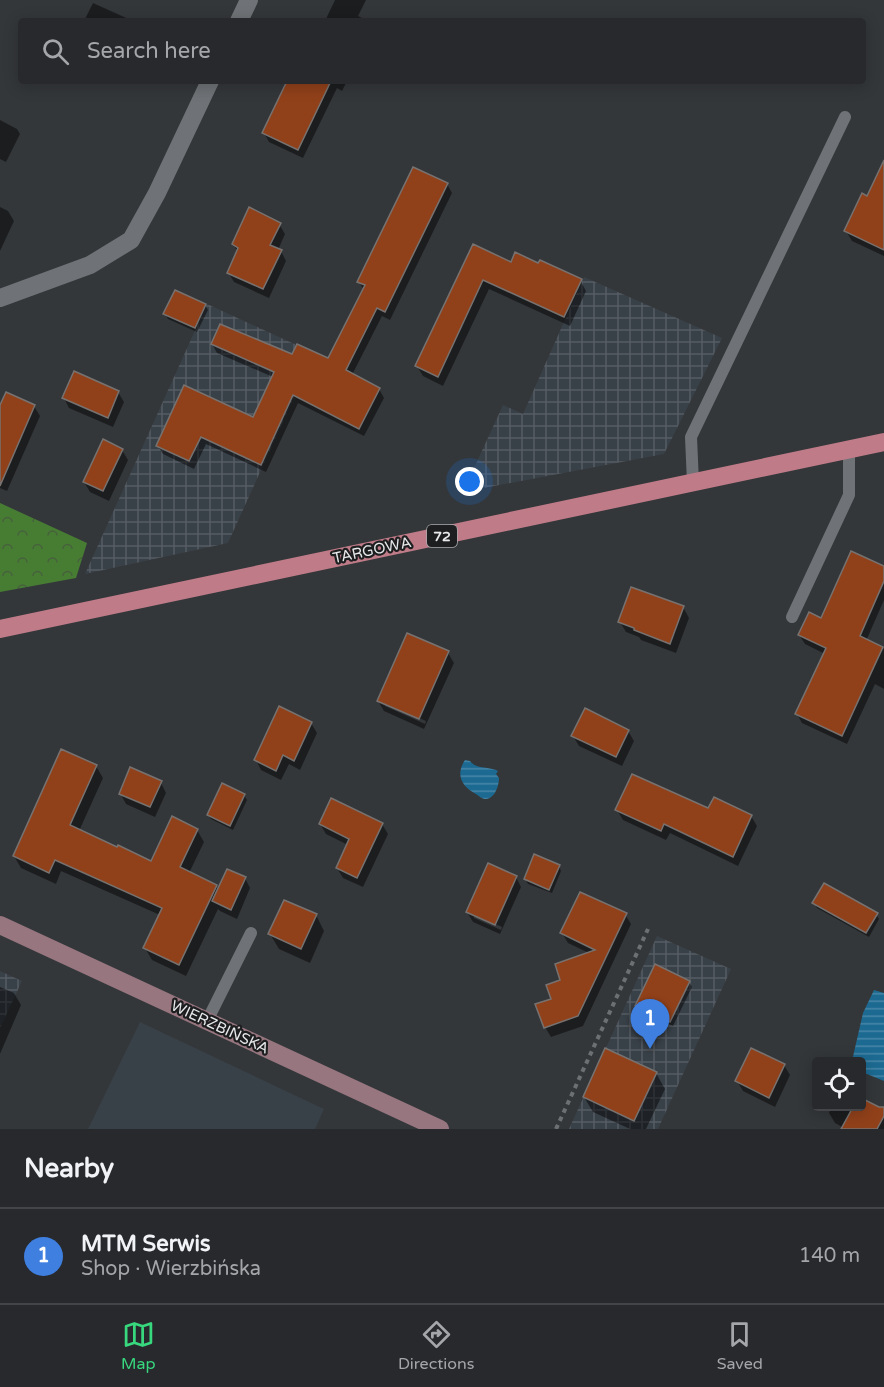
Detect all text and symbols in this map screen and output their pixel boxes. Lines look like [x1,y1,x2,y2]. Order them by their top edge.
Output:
search box [18,18,866,84]
icon: search [39,35,72,68]
text: Search here [87,38,211,64]
your location [455,467,484,496]
road number: 72 [427,525,457,547]
street label: TARGOWA [331,533,413,567]
street label: WIERZBIŃSKA [168,996,272,1058]
pin: 1 [630,1000,670,1049]
map controls [812,1057,866,1111]
button: locate [812,1057,866,1111]
text: Nearby [24,1153,114,1184]
text: MTM Serwis [81,1231,211,1257]
text: 1 [37,1244,50,1268]
text: 140 m [799,1244,860,1268]
text: Shop · Wierzbińska [81,1257,261,1281]
tab: Map [121,1318,156,1374]
tab: Directions [398,1318,474,1374]
tab: Saved [717,1318,763,1374]

